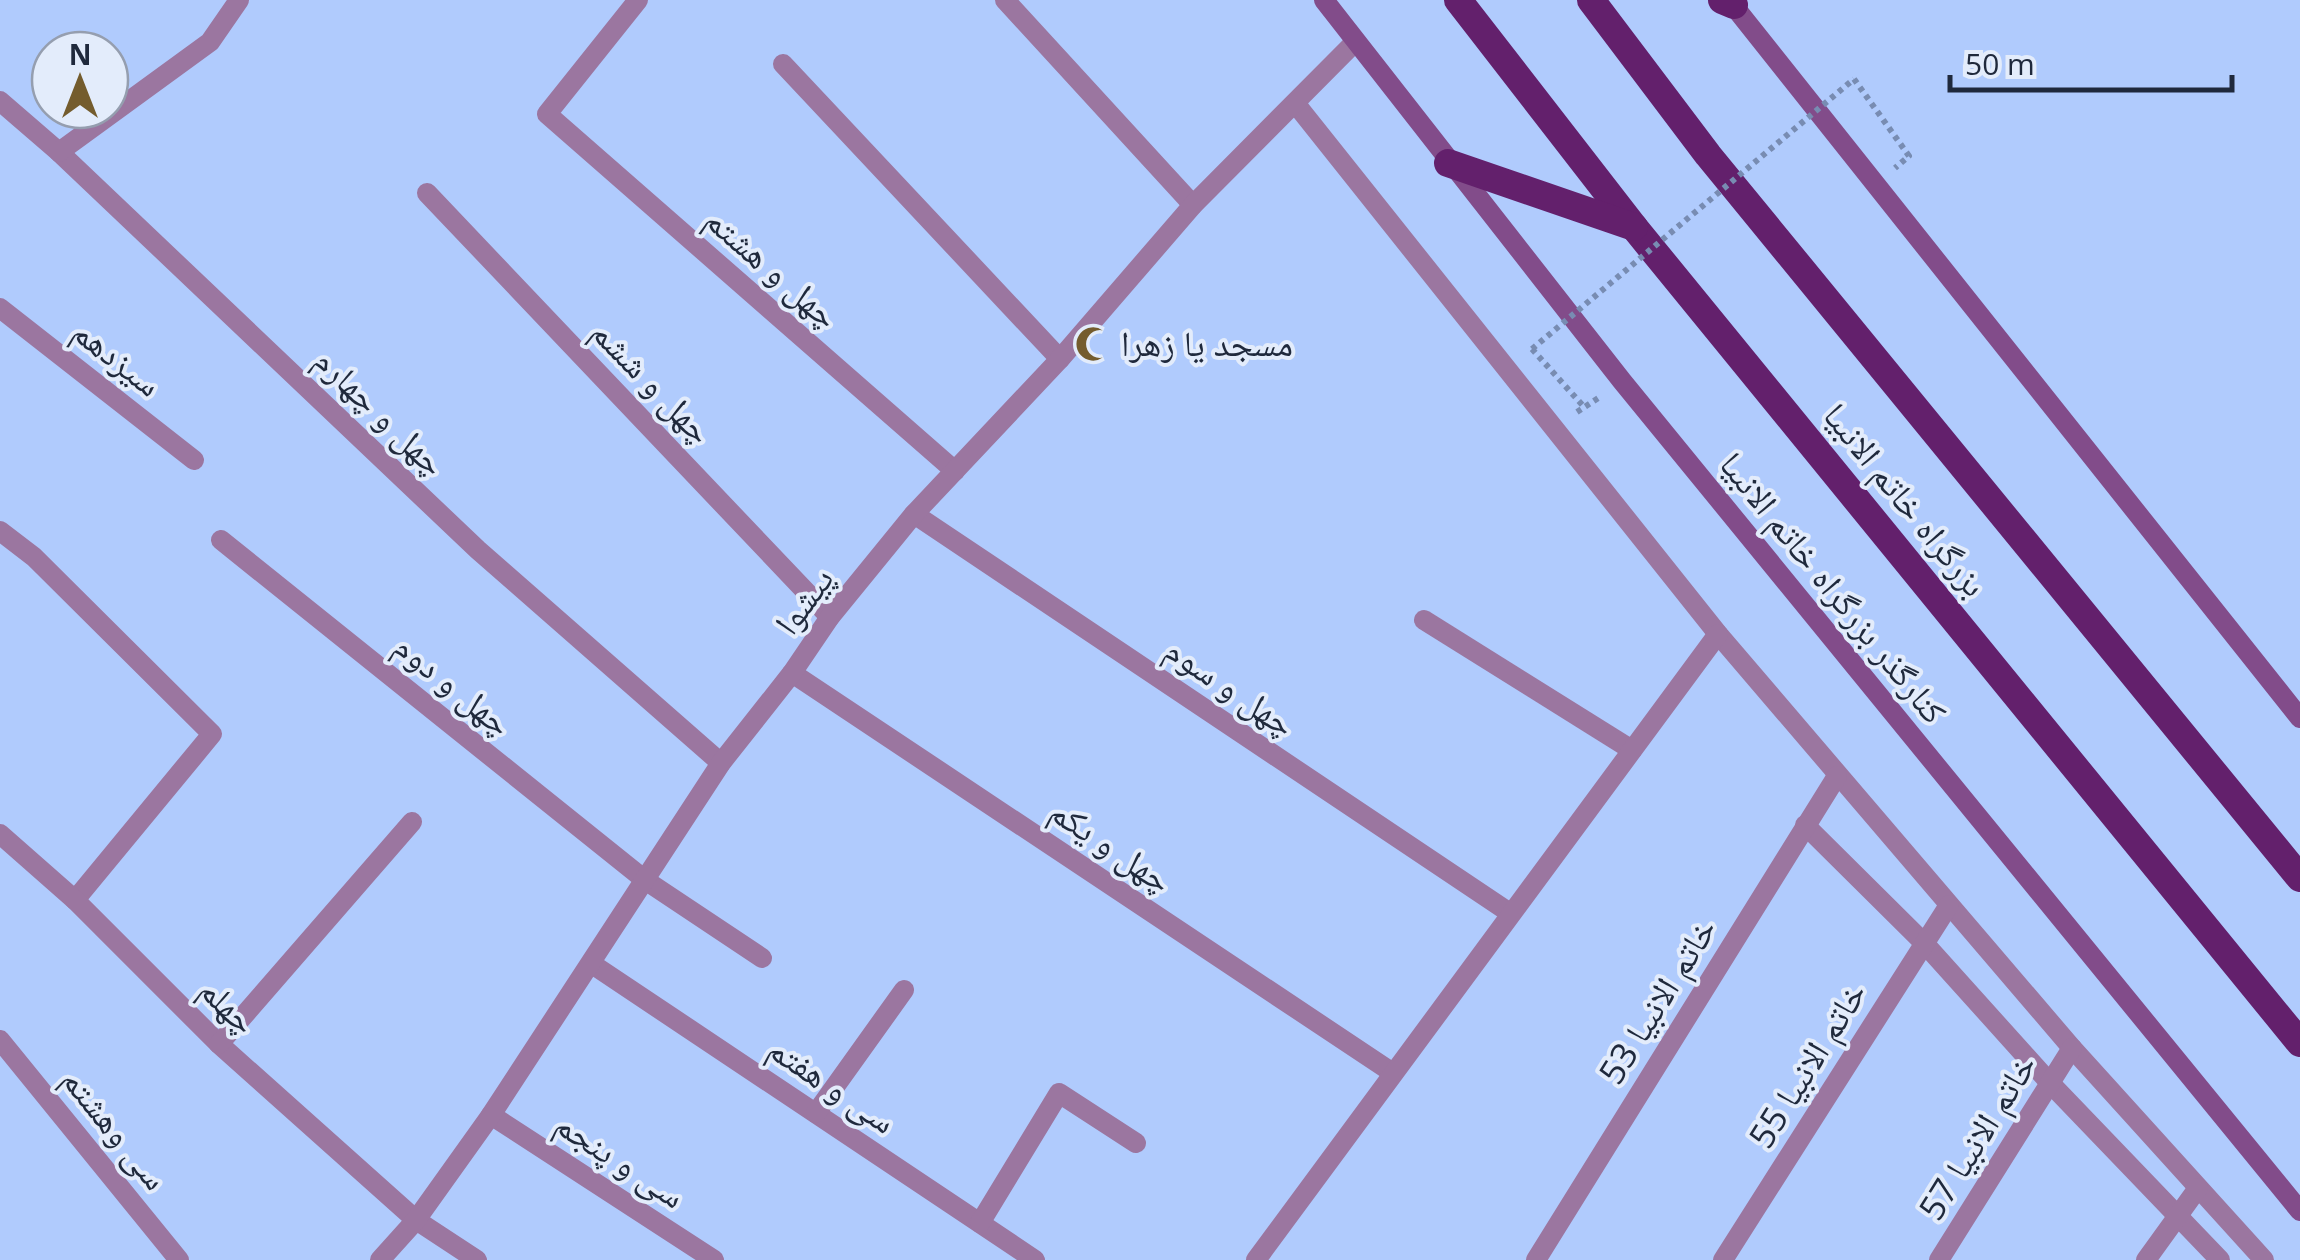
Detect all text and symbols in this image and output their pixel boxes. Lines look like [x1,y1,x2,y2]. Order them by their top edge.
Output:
north arrow [30,30,130,130]
scale bar [1950,30,2232,92]
text: N [69,35,91,73]
text: 50 m [1965,43,2035,84]
street label: چهل و هشتم [695,196,850,339]
street label: سیزدهم [63,307,172,407]
street label: چهل و ششم [581,309,724,454]
place label: مسجد یا زهرا [1121,319,1293,366]
mosque icon: مسجد یا زهرا [1074,325,1112,363]
street label: چهل و چهارم [304,336,457,486]
street label: بزرگراه خاتم الانبیا [1813,393,1999,606]
street label: کنارگذر بزرگراه خاتم الانبیا [1709,441,1958,733]
street label: پیشوا [762,557,843,643]
street label: چهل و دوم [385,622,523,747]
street label: چهل و سوم [1156,625,1305,747]
street label: چهل و یکم [1041,787,1182,903]
street label: خاتم الانبیا 53 [1587,908,1727,1093]
street label: چهلم [189,966,268,1044]
street label: خاتم الانبیا 55 [1737,972,1877,1157]
street label: سی و هفتم [759,1024,906,1144]
street label: خاتم الانبیا 57 [1907,1044,2047,1229]
street label: سی وهشتم [52,1057,180,1200]
street label: سی و پنجم [546,1099,695,1219]

